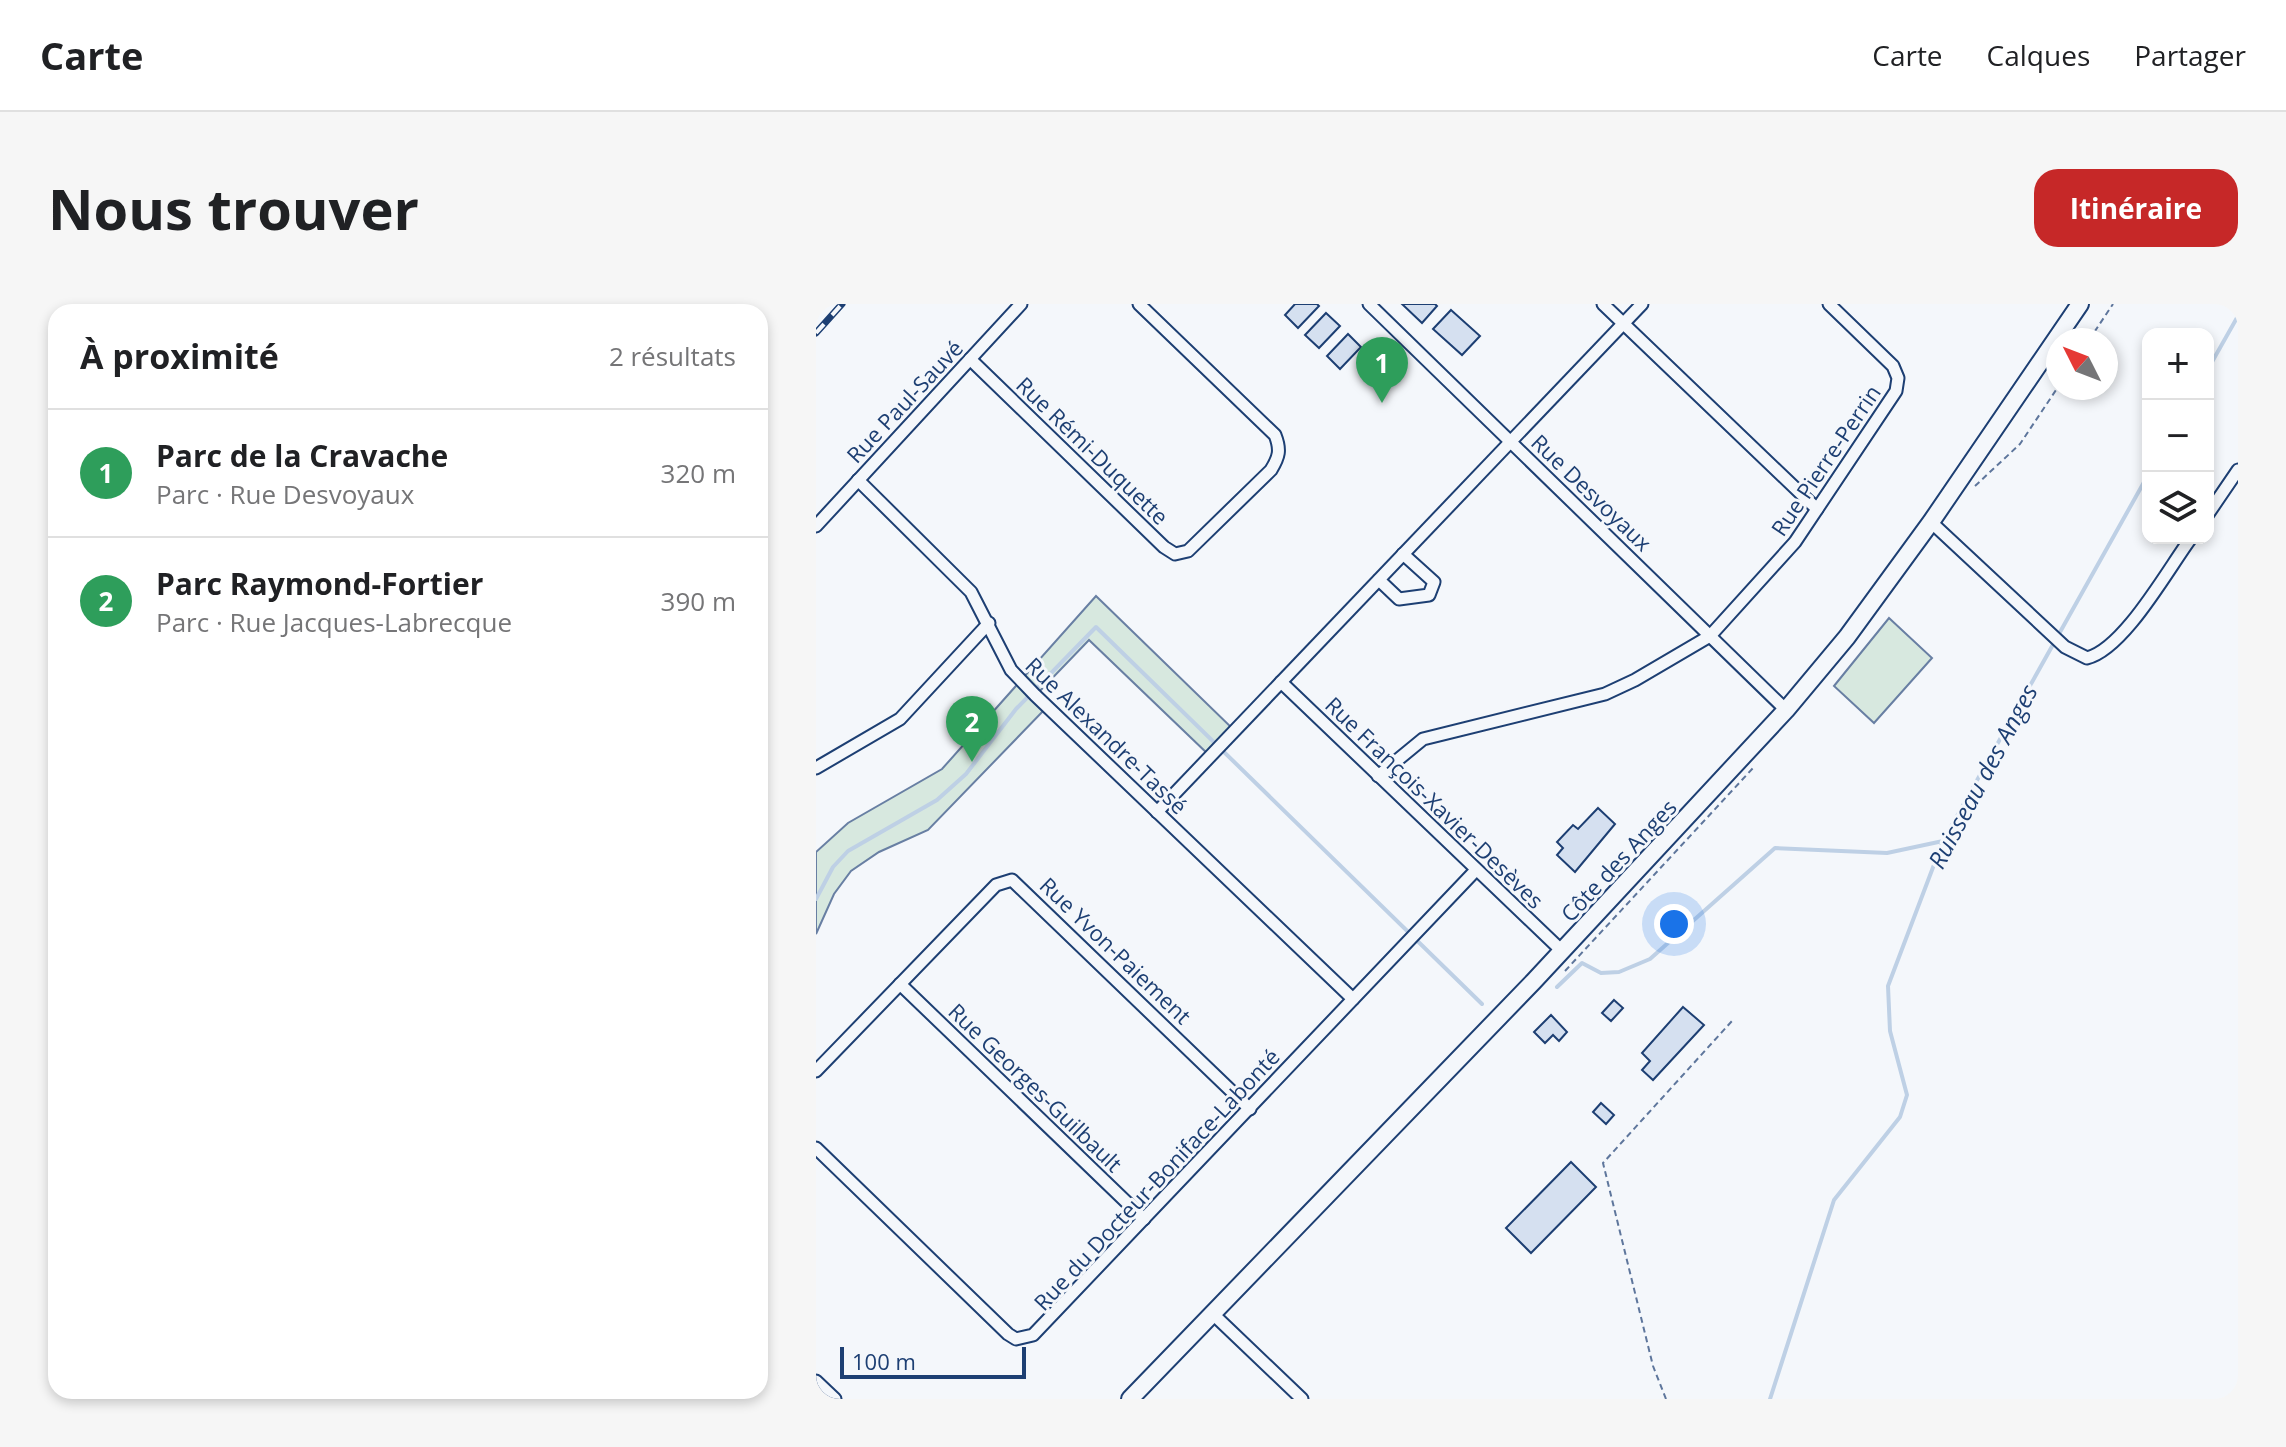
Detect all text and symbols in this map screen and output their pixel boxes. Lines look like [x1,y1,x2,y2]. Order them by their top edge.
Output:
text: Carte [40,29,143,81]
text: Carte [1872,36,1943,74]
text: Calques [1987,36,2090,74]
text: Partager [2134,36,2246,74]
button: Itinéraire [2034,169,2238,247]
text: Nous trouver [48,170,419,246]
north arrow [2046,328,2118,400]
map controls [2142,328,2214,544]
button: + [2142,328,2214,400]
text: À proximité [80,333,279,379]
street label: Rue Paul-Sauvé [839,333,969,469]
pin: 1 [1356,337,1408,403]
text: 2 résultats [609,338,736,374]
street label: Rue Rémi-Duquette [1010,369,1176,531]
street label: Rue Pierre-Perrin [1763,379,1887,541]
button: − [2142,400,2214,472]
street label: Rue Desvoyaux [1525,427,1659,557]
text: Parc de la Cravache [156,435,448,476]
text: 1 [99,455,113,491]
text: 320 m [661,455,736,491]
button: layers [2142,472,2214,544]
text: Parc · Rue Desvoyaux [156,476,414,512]
text: Parc Raymond-Fortier [156,563,483,604]
text: 2 [99,583,113,619]
text: 390 m [661,583,736,619]
text: Parc · Rue Jacques-Labrecque [156,604,512,640]
street label: Rue Alexandre-Tassé [1020,650,1194,820]
water label: Ruisseau des Anges [1919,678,2045,874]
street label: Rue François-Xavier-Desèves [1319,689,1551,915]
pin: 2 [946,696,998,762]
street label: Côte des Anges [1553,792,1683,928]
street label: Rue Yvon-Paiement [1034,870,1198,1030]
your location [1654,904,1694,944]
street label: Rue Georges-Guilbault [943,996,1130,1178]
street label: Rue du Docteur-Boniface-Labonté [1027,1042,1285,1316]
scale bar [840,1343,1026,1379]
text: 100 m [852,1346,916,1376]

